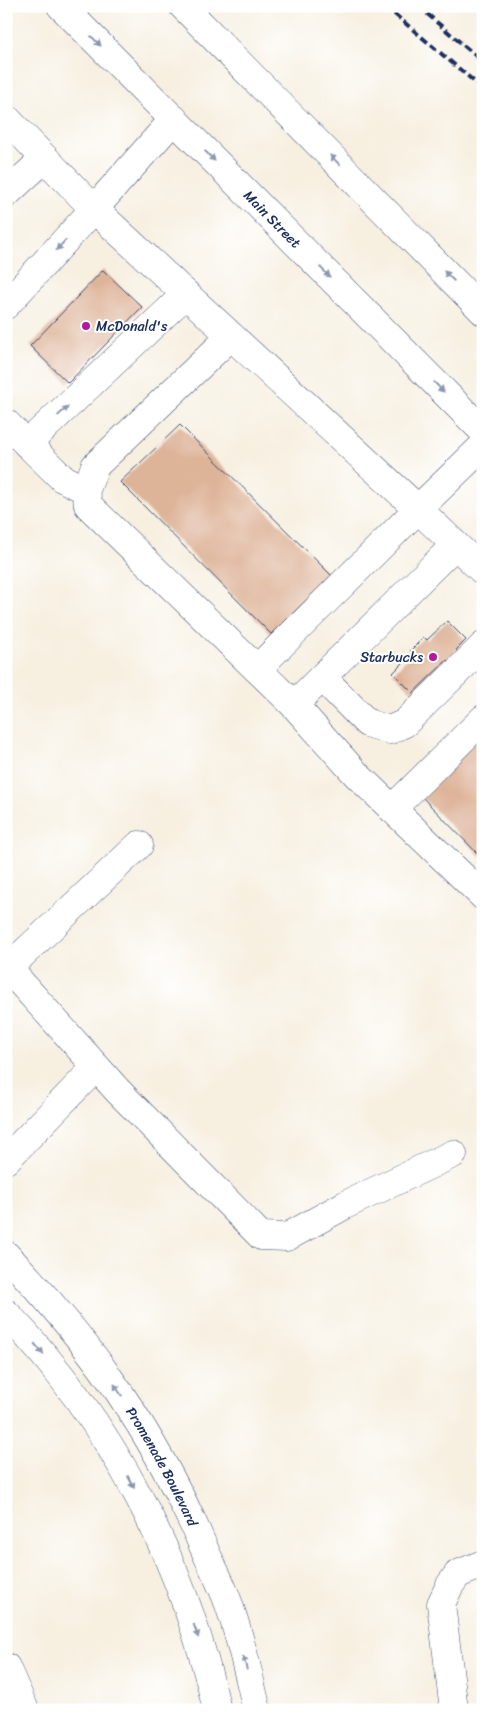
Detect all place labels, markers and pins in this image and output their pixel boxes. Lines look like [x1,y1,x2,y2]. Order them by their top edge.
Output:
place label: McDonald's [96,314,168,339]
marker: McDonald's [80,320,92,332]
place label: Starbucks [360,645,423,670]
marker: Starbucks [427,651,439,663]

